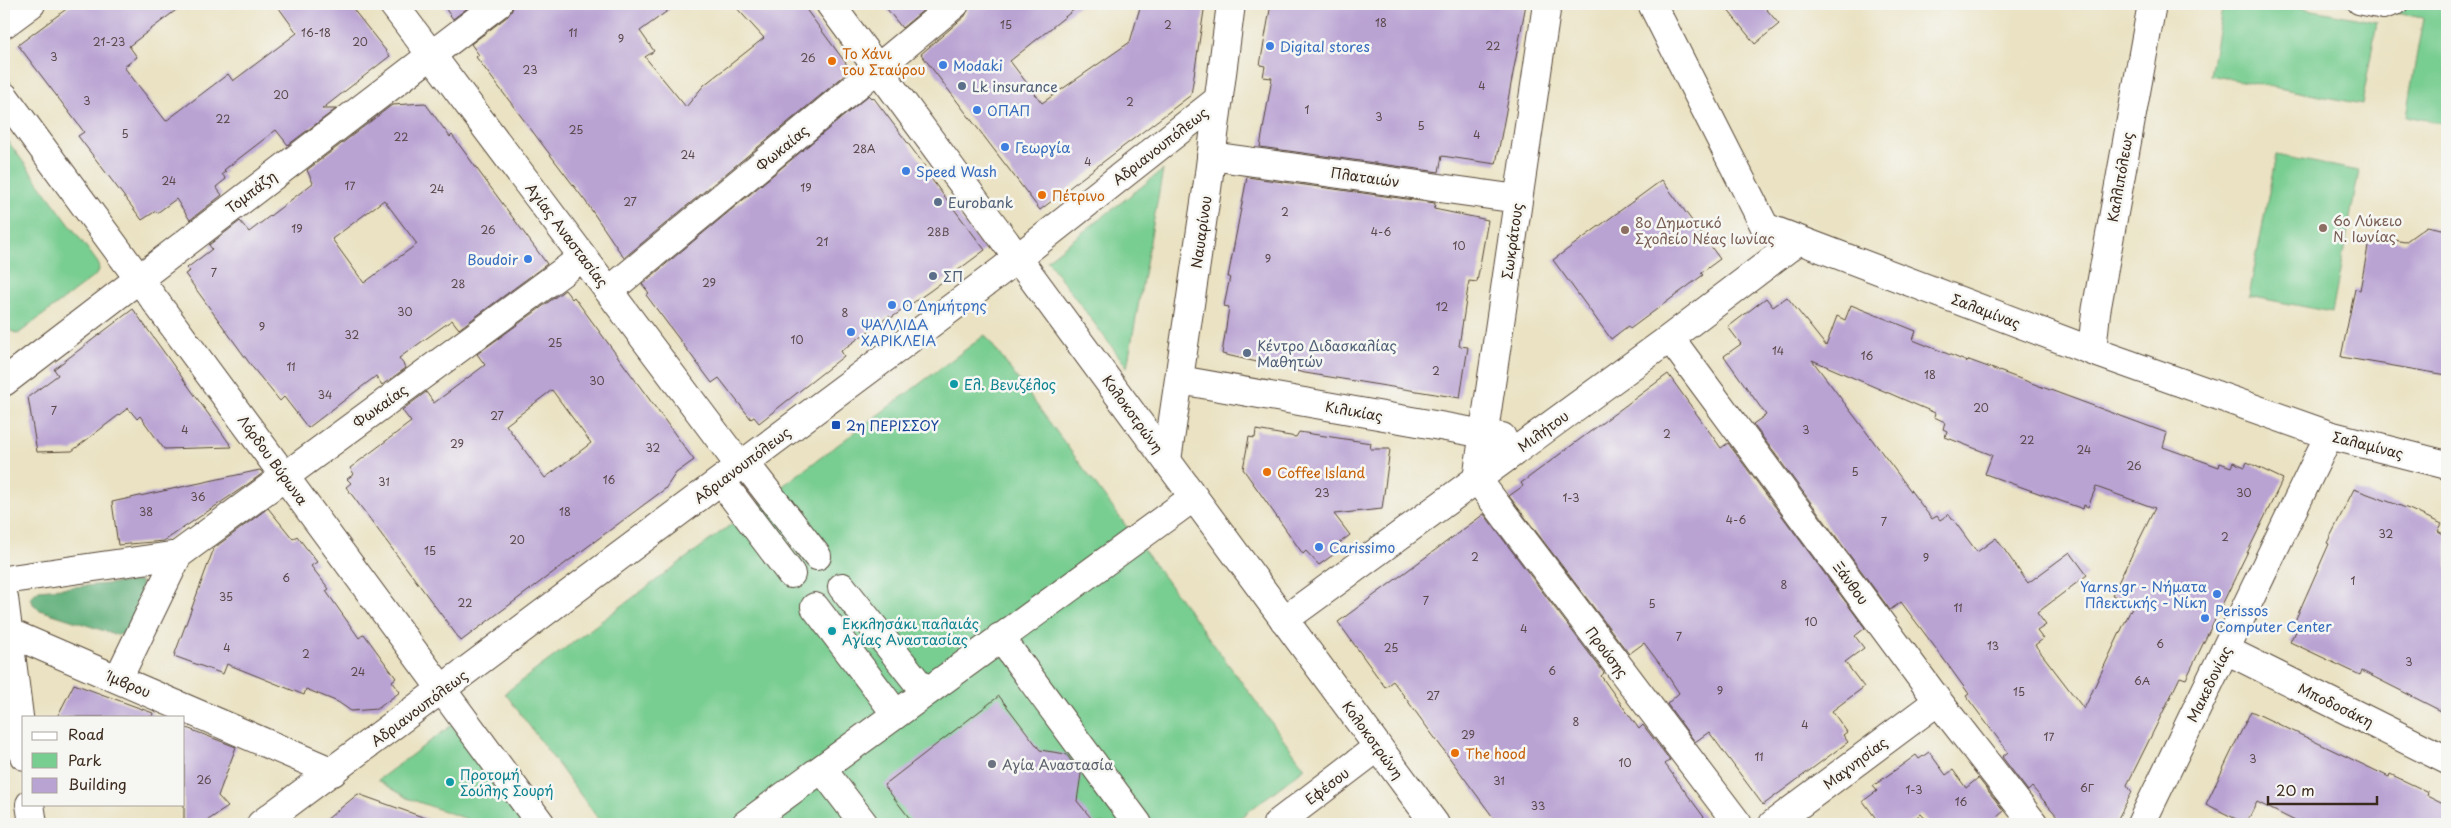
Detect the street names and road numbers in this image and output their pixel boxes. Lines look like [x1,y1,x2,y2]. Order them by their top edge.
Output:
street label: Αδριανουπόλεως [1108,102,1212,190]
street label: Φωκαίας [751,120,813,176]
street label: Καλλιπόλεως [2102,130,2138,224]
street label: Πλαταιών [1329,162,1401,192]
street label: Τομπάζη [221,166,281,218]
street label: Αγίας Αναστασίας [521,178,613,292]
street label: Ναυαρίνου [1186,194,1216,270]
street label: Σωκράτους [1496,202,1528,280]
street label: Σαλαμίνας [1948,288,2024,334]
street label: Κολοκοτρώνη [1097,371,1169,457]
street label: Φωκαίας [348,379,412,433]
street label: Κιλικίας [1324,396,1384,426]
street label: Μιλήτου [1513,405,1573,457]
street label: Λόρδου Βύρωνα [233,411,313,509]
street label: Αδριανουπόλεως [689,422,795,508]
street label: Σαλαμίνας [2330,426,2406,464]
street label: Ξάνθου [1828,557,1874,609]
street label: Προύσης [1581,622,1633,682]
street label: Μακεδονίας [2181,642,2237,726]
street label: Ίμβρου [102,665,154,703]
street label: Αδριανουπόλεως [366,665,472,751]
street label: Μποδοσάκη [2295,678,2377,732]
street label: Κολοκοτρώνη [1337,697,1409,783]
street label: Μαγνησίας [1818,732,1892,794]
street label: Εφέσου [1301,762,1353,810]

